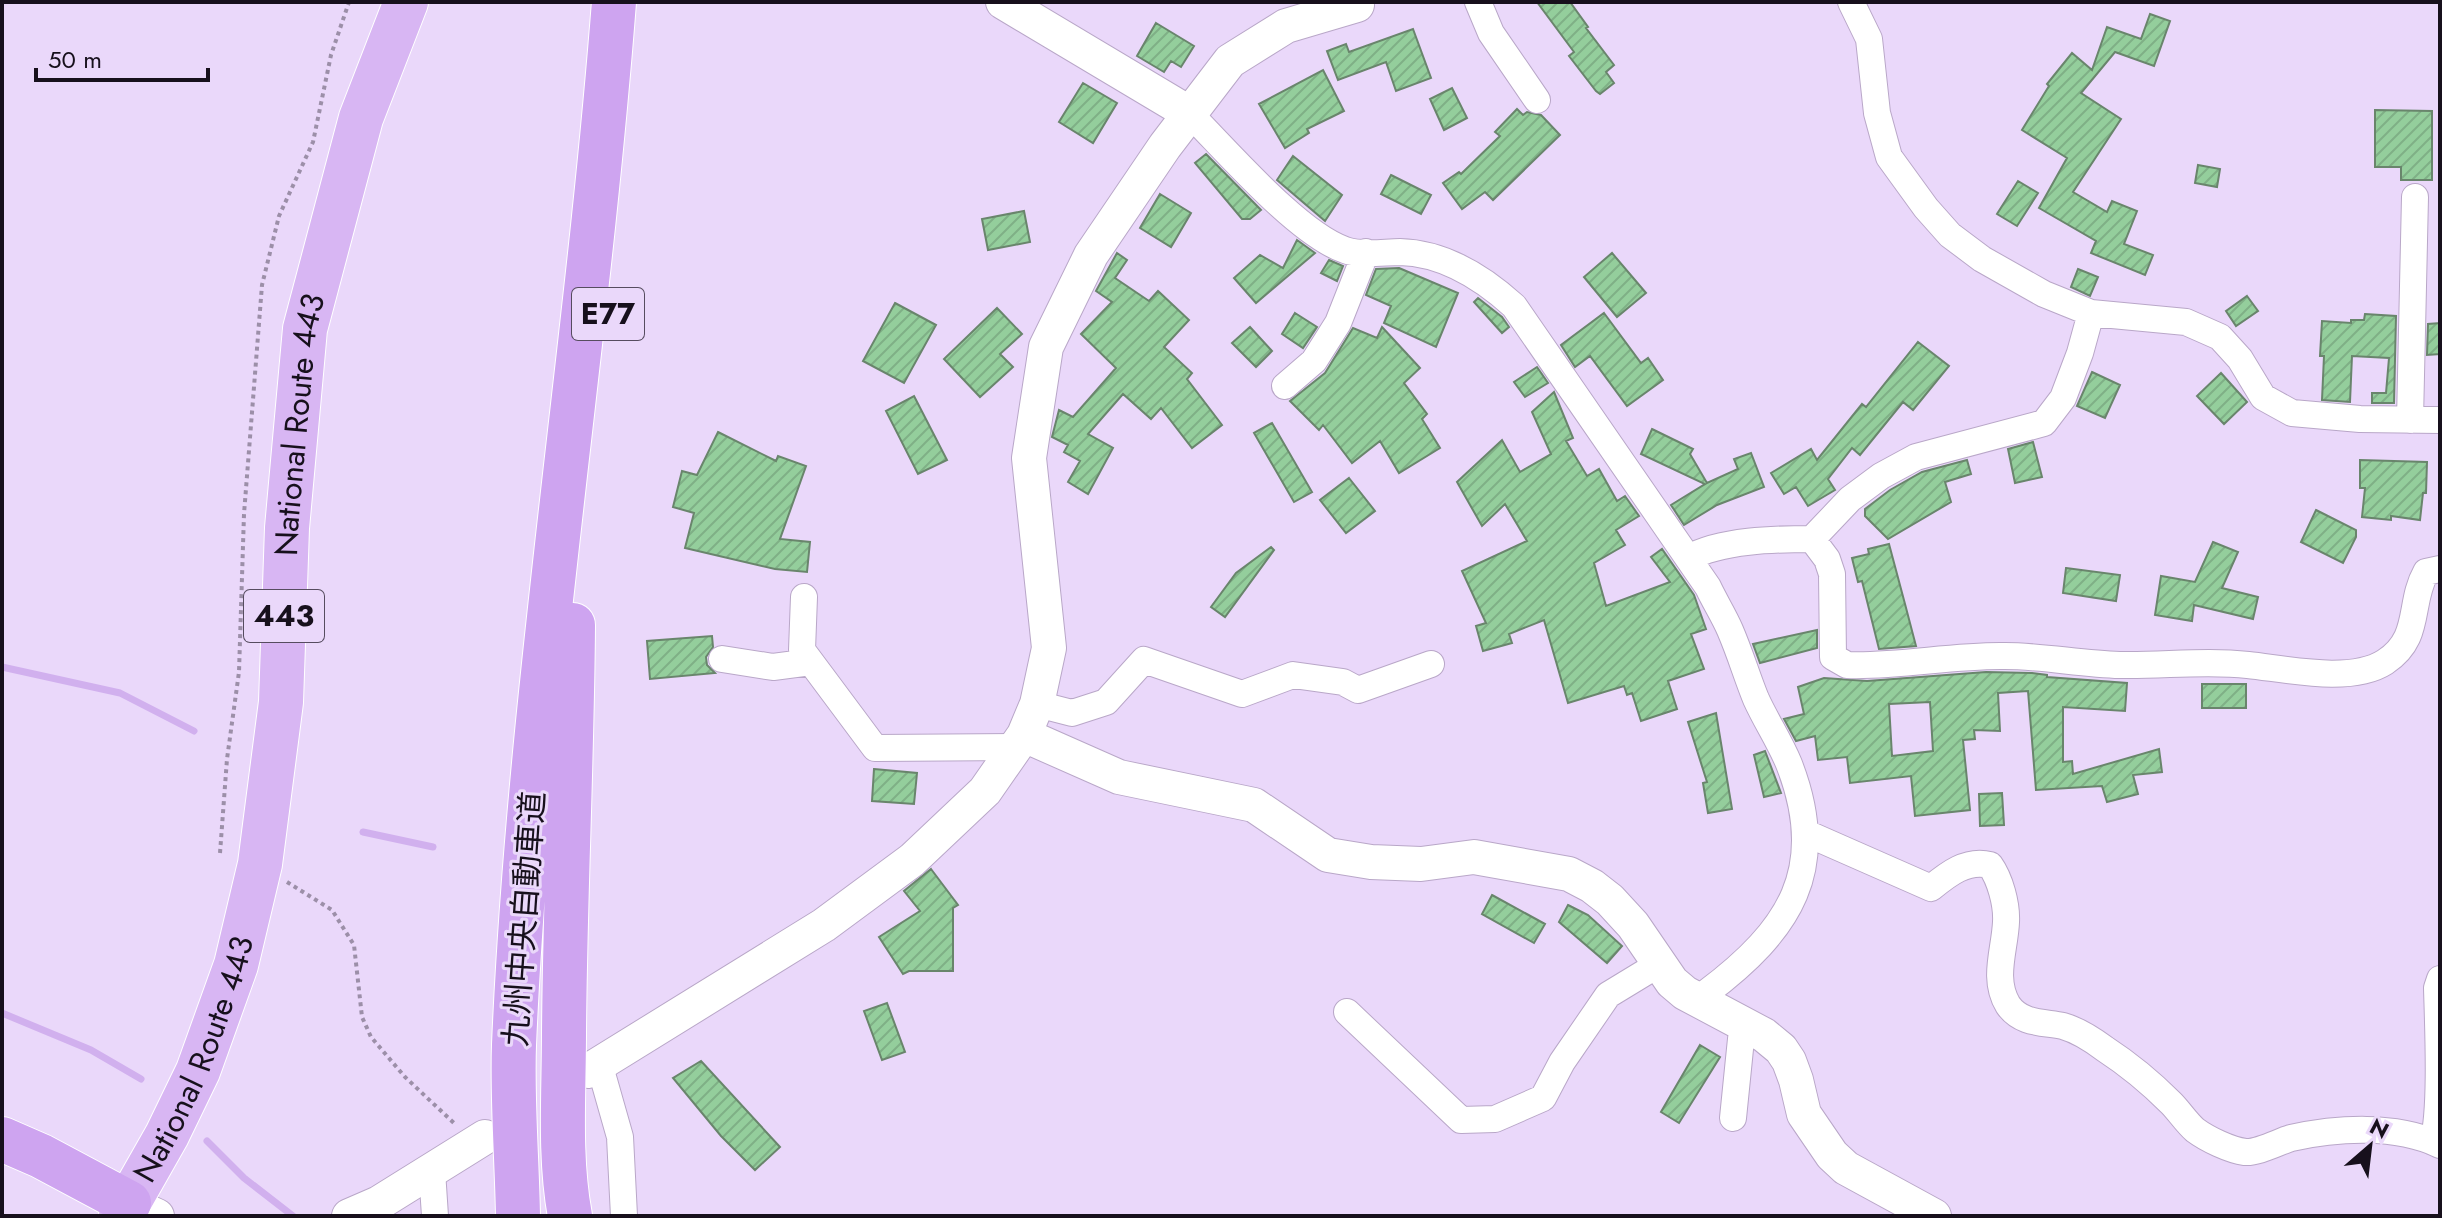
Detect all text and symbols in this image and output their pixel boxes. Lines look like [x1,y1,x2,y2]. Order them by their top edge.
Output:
scale bar [36,32,208,82]
text: 50 m [48,42,102,77]
street label: National Route 443 [263,288,336,557]
road number: E77 [572,288,644,340]
road number: 443 [244,590,324,642]
street label: 九州中央自動車道 [492,790,556,1048]
street label: National Route 443 [122,931,265,1191]
north arrow [2330,1106,2410,1186]
text: N [2364,1110,2395,1147]

